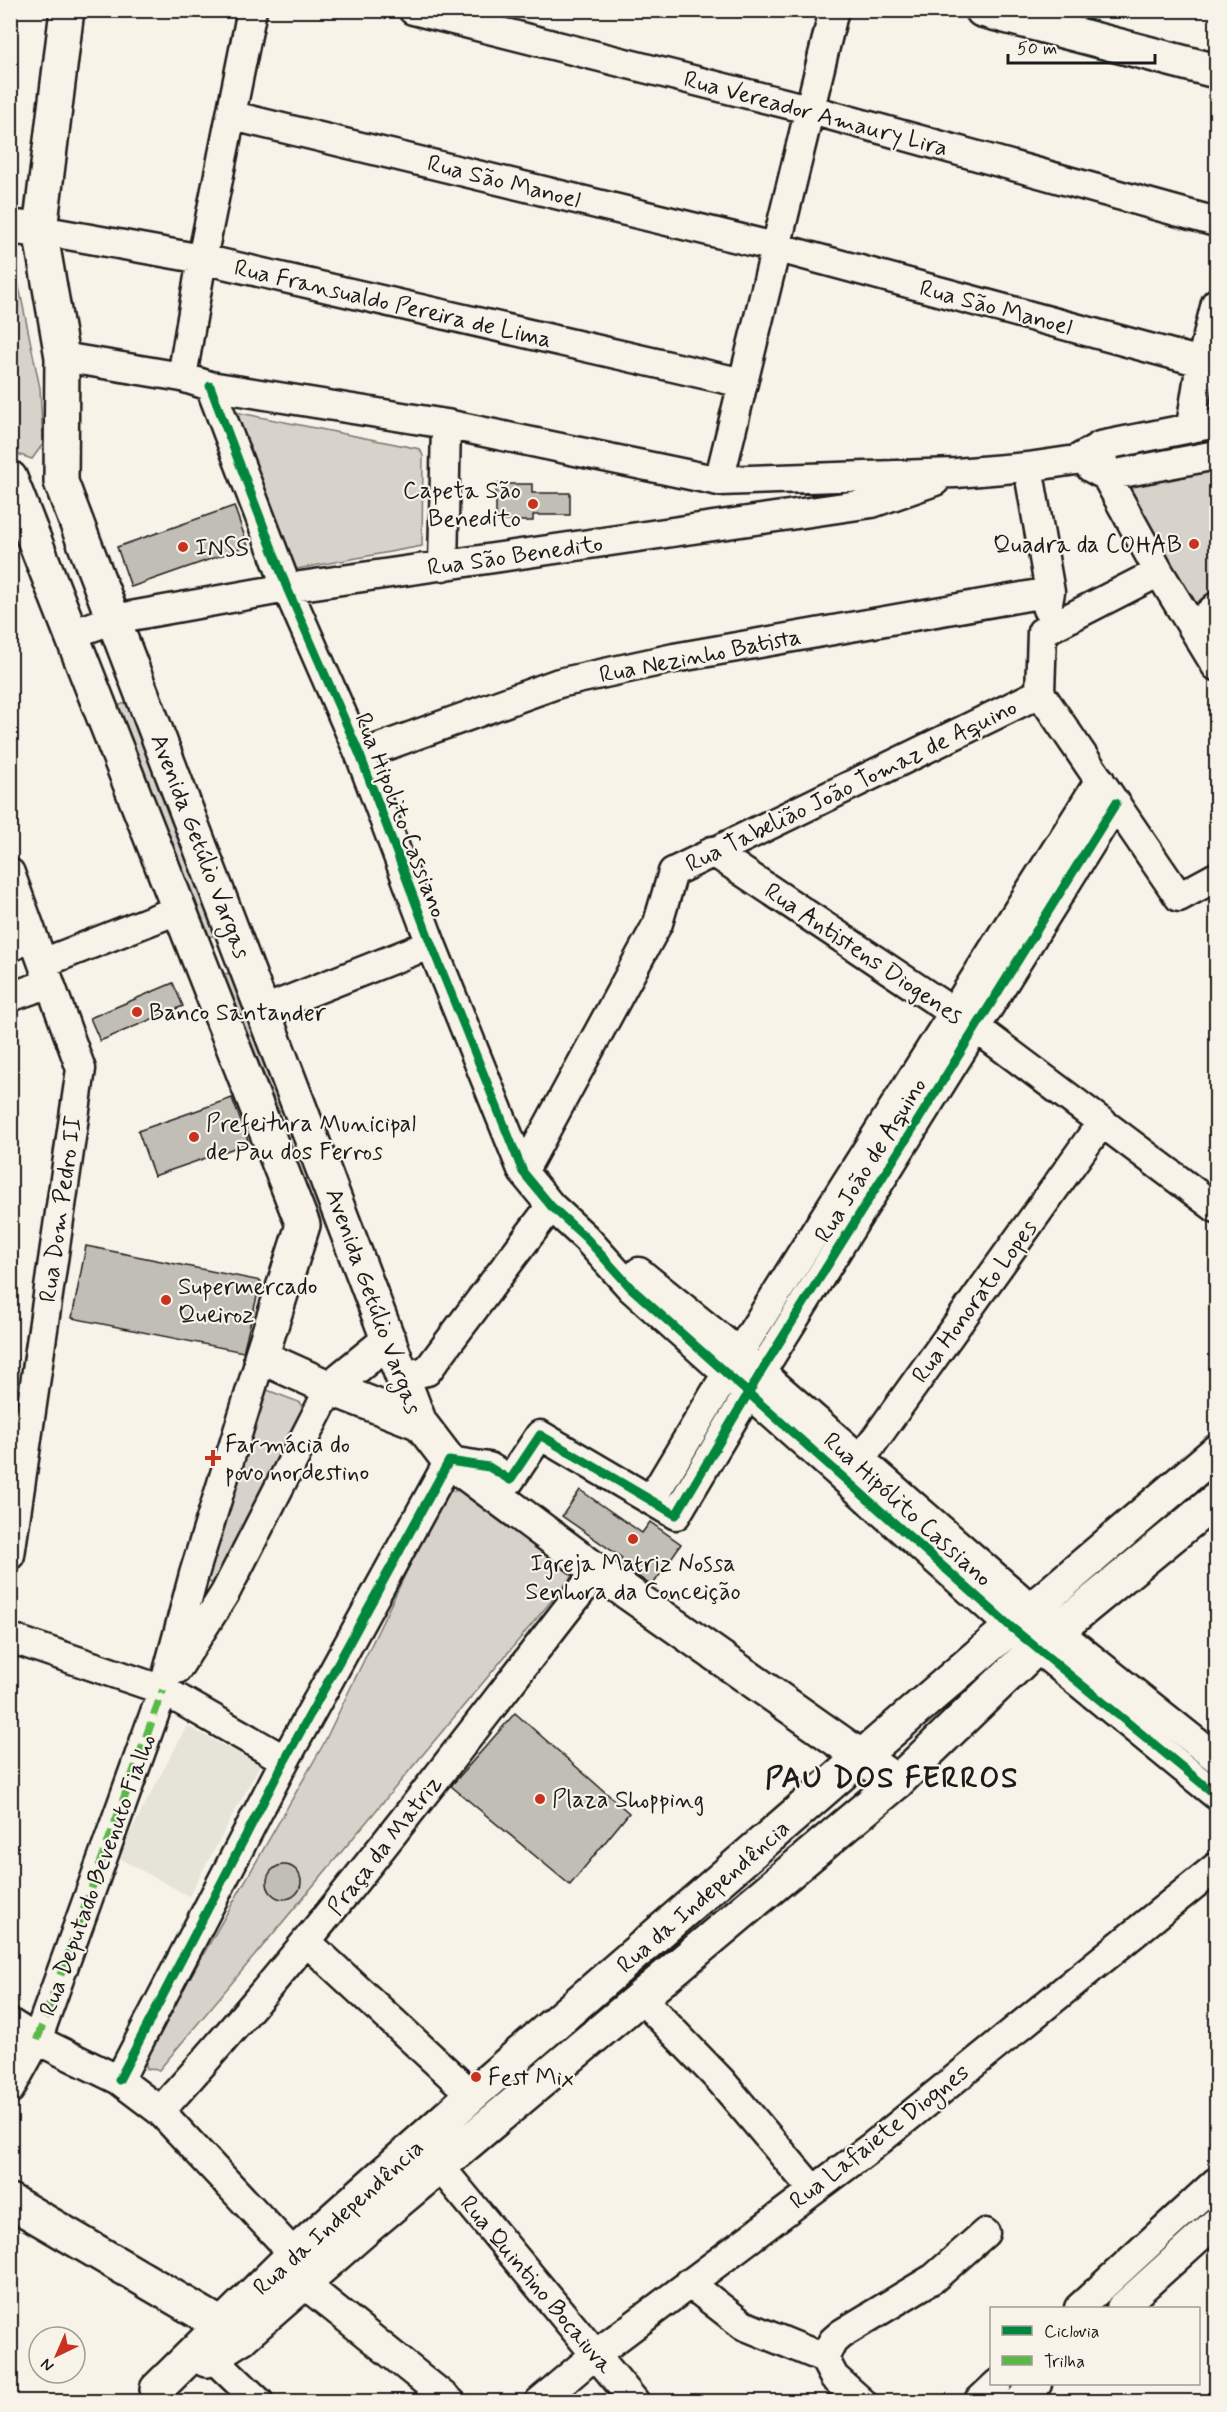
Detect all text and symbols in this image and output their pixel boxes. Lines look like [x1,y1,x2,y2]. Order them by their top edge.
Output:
scale bar [1008,27,1155,65]
text: 50 m [1017,37,1057,61]
street label: Rua Vereador Amaury Lira [680,64,951,165]
street label: Rua São Manoel [424,148,583,216]
street label: Rua Fransualdo Pereira de Lima [231,253,554,356]
street label: Rua São Manoel [916,273,1075,344]
place label: Capeta São Benedito [403,476,521,535]
marker: Capeta São Benedito [526,497,540,511]
street label: Rua São Benedito [426,529,605,584]
place label: Quadra da COHAB [993,530,1182,561]
place label: INSS [195,533,249,564]
marker: Quadra da COHAB [1187,537,1201,551]
marker: INSS [176,540,190,554]
street label: Rua Nezinho Batista [597,622,804,691]
street label: Rua Tabelião João Tomaz de Aquino [681,692,1022,880]
street label: Rua Hipolito Cassiano [346,709,453,922]
street label: Avenida Getúlio Vargas [141,730,257,964]
street label: Rua Antistens Diogenes [758,876,968,1032]
place label: Banco Santander [149,998,327,1029]
marker: Banco Santander [130,1005,144,1019]
street label: Rua João de Aquino [808,1073,934,1249]
place label: Prefeitura Municipal de Pau dos Ferros [206,1109,416,1168]
street label: Rua Dom Pedro II [33,1114,90,1304]
marker: Prefeitura Municipal de Pau dos Ferros [187,1130,201,1144]
street label: Avenida Getúlio Vargas [315,1184,428,1420]
street label: Rua Honorato Lopes [906,1214,1045,1390]
place label: Supermercado Queiroz [178,1272,318,1331]
marker: Supermercado Queiroz [159,1293,173,1307]
street label: Rua Hipólito Cassiano [816,1426,998,1594]
place label: Farmácia do povo nordestino [225,1430,369,1489]
marker: Farmácia do povo nordestino [206,1451,220,1465]
marker: Igreja Matriz Nossa Senhora da Conceição [626,1532,640,1546]
place label: Igreja Matriz Nossa Senhora da Conceição [525,1549,741,1608]
street label: Rua Deputado Bevenuto Fialho [33,1730,164,2021]
district label: PAU DOS FERROS [765,1759,1019,1798]
street label: Praça da Matriz [321,1770,450,1922]
place label: Plaza Shopping [552,1785,704,1816]
marker: Plaza Shopping [533,1792,547,1806]
street label: Rua da Independência [611,1813,797,1981]
street label: Rua Lafaiete Diognes [784,2057,978,2219]
place label: Fest Mix [488,2063,574,2094]
marker: Fest Mix [469,2070,483,2084]
street label: Rua da Independência [247,2133,431,2303]
street label: Rua Quintino Bocaiuva [452,2189,620,2381]
legend [990,2307,1200,2385]
text: Ciclovia [1044,2320,1100,2344]
north arrow [27,2325,87,2385]
text: Trilha [1044,2350,1085,2374]
text: N [36,2353,59,2376]

